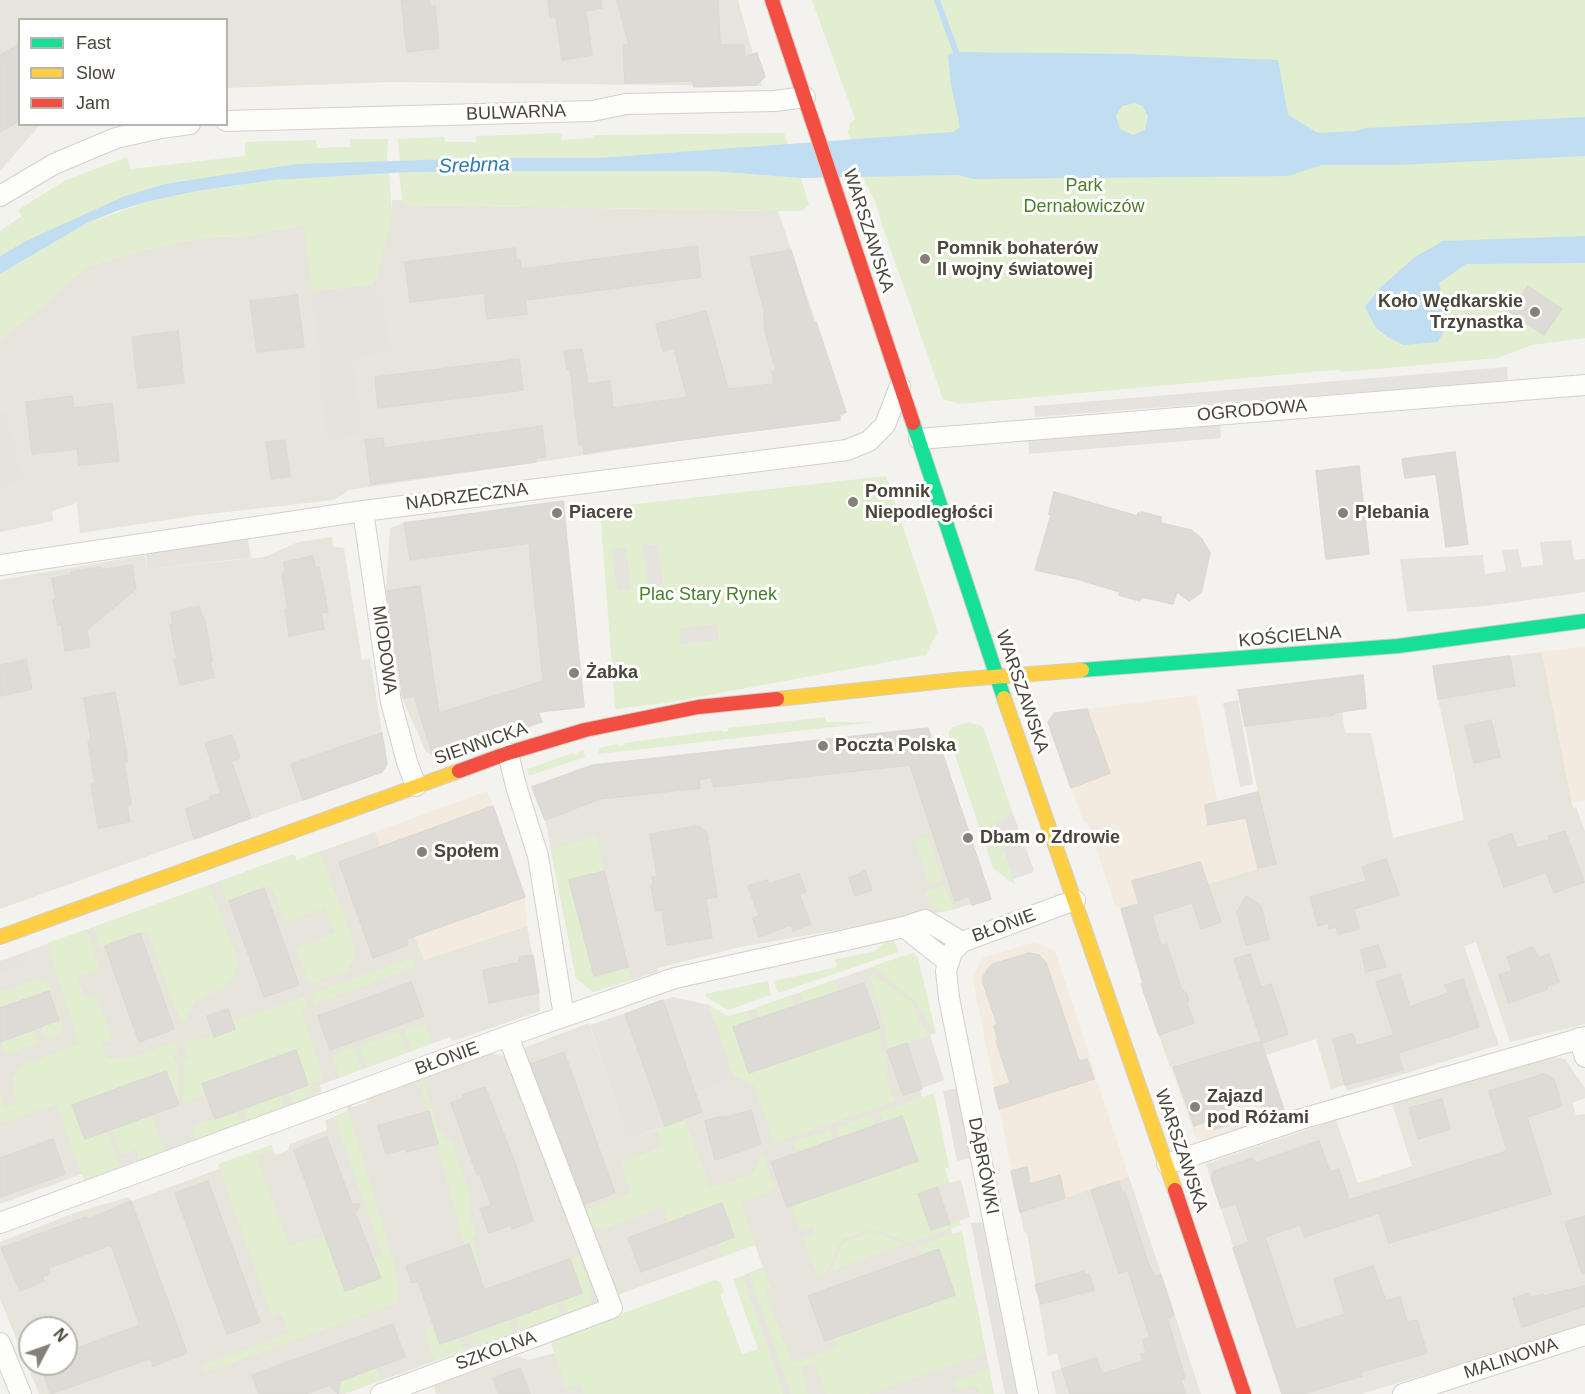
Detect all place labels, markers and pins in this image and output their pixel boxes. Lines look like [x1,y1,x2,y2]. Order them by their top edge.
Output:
place label: Pomnik bohaterów II wojny światowej [937,238,1098,280]
marker: Pomnik bohaterów II wojny światowej [918,252,932,266]
place label: Koło Wędkarskie Trzynastka [1378,291,1523,334]
marker: Koło Wędkarskie Trzynastka [1528,305,1542,319]
place label: Pomnik Niepodległości [865,481,993,524]
marker: Pomnik Niepodległości [846,495,860,509]
place label: Piacere [569,502,633,524]
place label: Plebania [1355,502,1429,524]
marker: Piacere [550,506,564,520]
marker: Plebania [1336,506,1350,520]
place label: Żabka [586,662,638,684]
marker: Żabka [567,666,581,680]
place label: Poczta Polska [835,735,956,757]
marker: Poczta Polska [816,739,830,753]
place label: Dbam o Zdrowie [980,827,1120,849]
marker: Dbam o Zdrowie [961,831,975,845]
place label: Społem [434,841,499,863]
marker: Społem [415,845,429,859]
place label: Zajazd pod Różami [1207,1086,1309,1128]
marker: Zajazd pod Różami [1188,1100,1202,1114]

